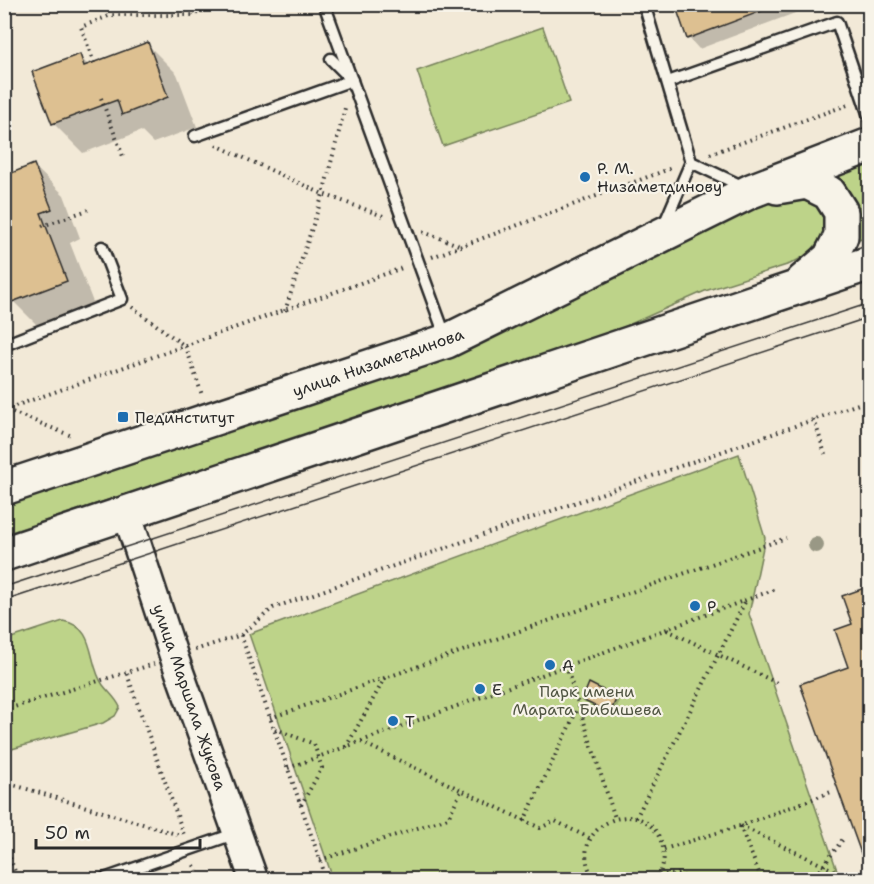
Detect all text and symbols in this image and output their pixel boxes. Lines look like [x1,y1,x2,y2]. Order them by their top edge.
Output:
place label: Р. М. Низаметдинову [597,158,722,197]
marker: Р. М. Низаметдинову [578,170,592,184]
street label: улица Низаметдинова [290,323,467,402]
place label: Пединститут [135,407,235,428]
marker: Пединститут [116,410,130,424]
place label: Р [707,596,716,617]
marker: Р [688,599,702,613]
street label: улица Маршала Жукова [148,601,231,793]
place label: А [562,655,574,676]
marker: А [543,658,557,672]
place label: Е [492,679,502,700]
park label: Парк имени Марата Бибишева [513,681,661,720]
marker: Е [473,682,487,696]
place label: Т [405,711,415,732]
marker: Т [386,714,400,728]
scale bar [36,812,200,850]
text: 50 m [45,821,90,845]

